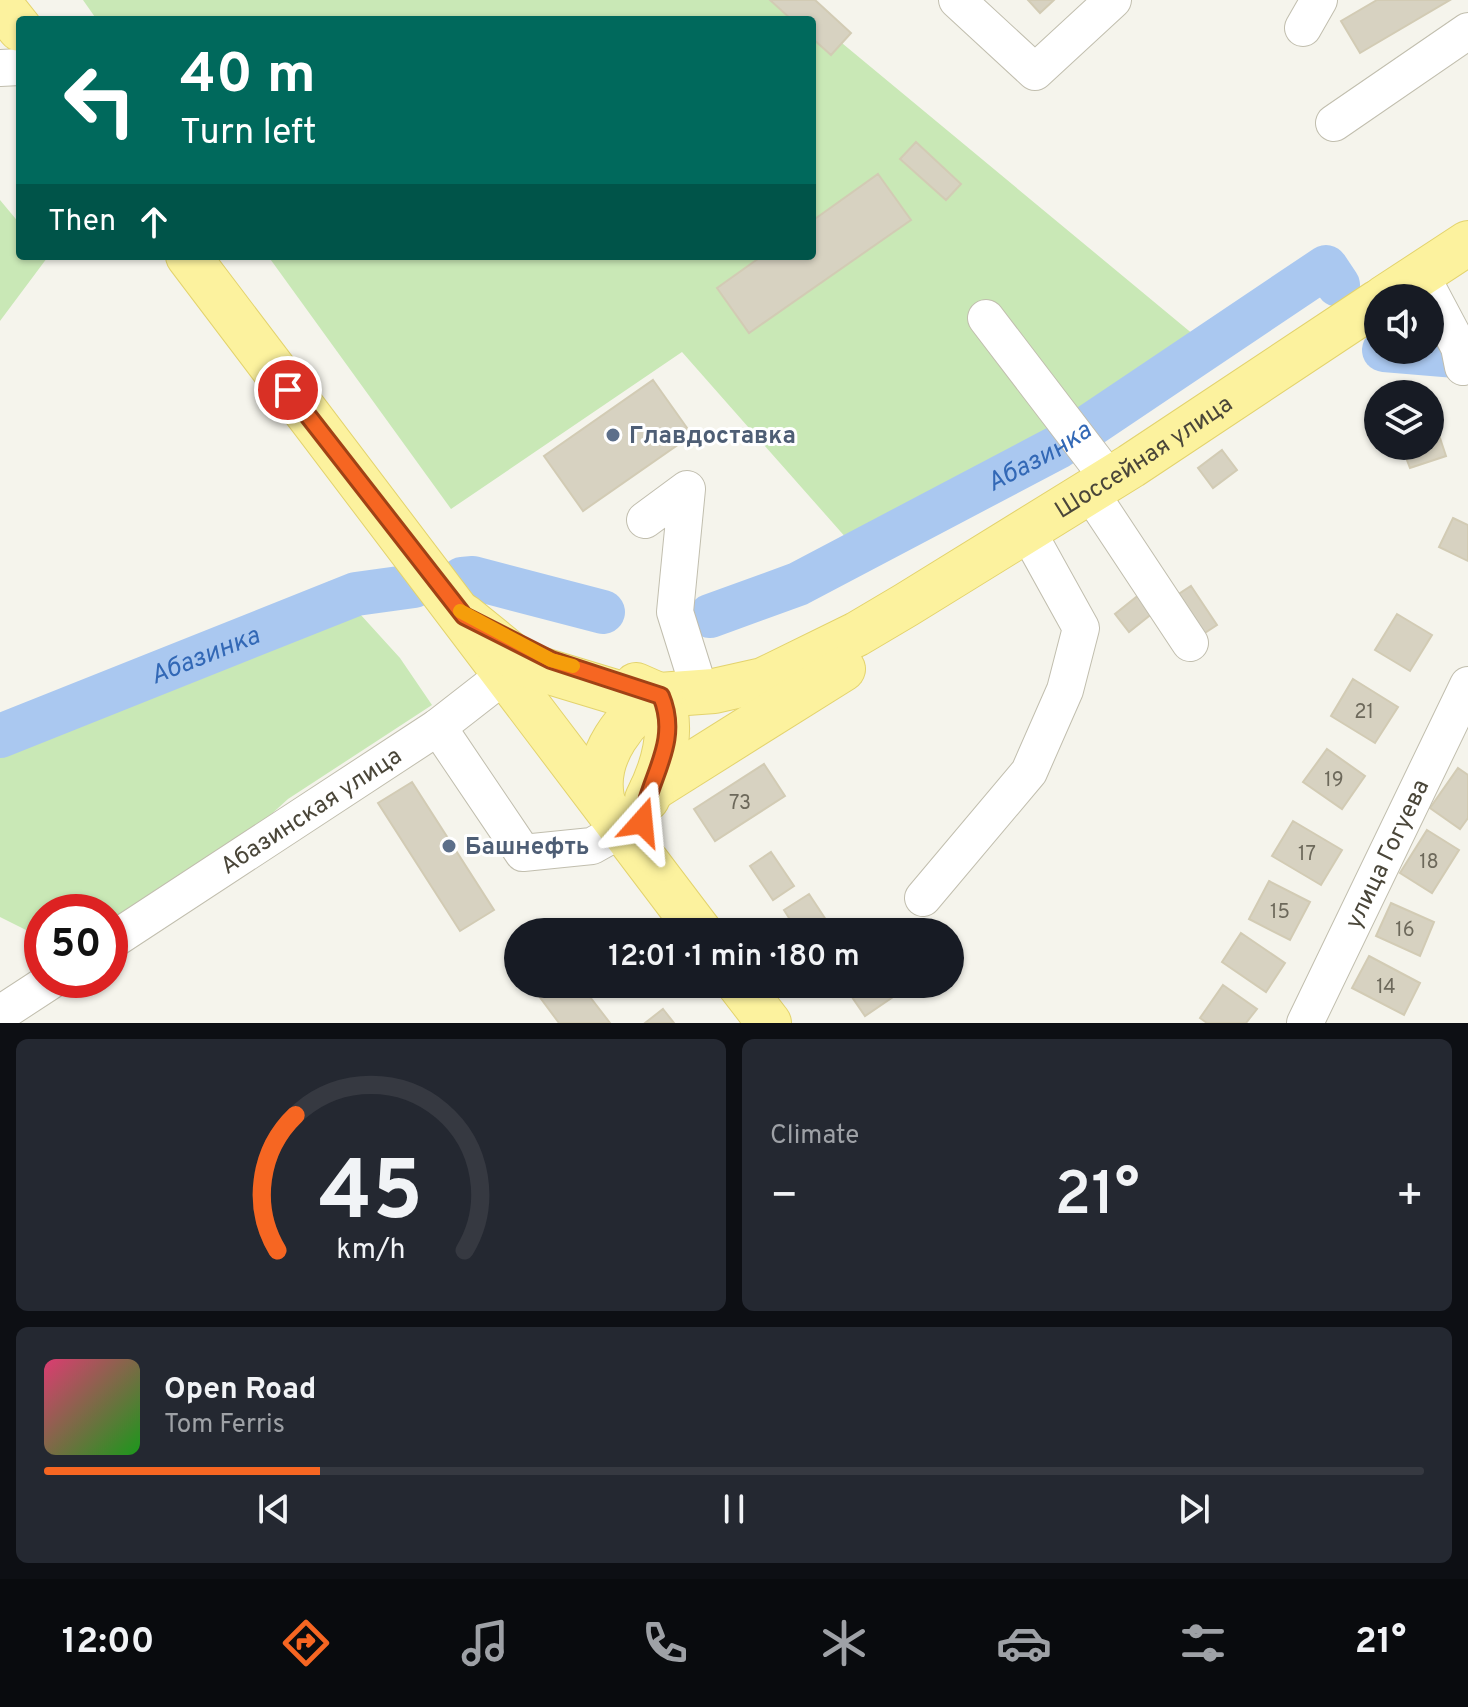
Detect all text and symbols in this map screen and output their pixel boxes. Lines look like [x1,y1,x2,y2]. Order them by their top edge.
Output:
text: 40 m [180,42,316,112]
icon: left [48,48,152,152]
text: Turn left [180,111,317,157]
icon: ahead [132,200,176,244]
text: Then [48,204,116,241]
map controls [1364,284,1444,460]
button: sound [1364,284,1444,364]
pin [254,356,322,424]
icon: arrive [266,368,310,412]
button: layers [1364,380,1444,460]
street label: Шоссейная улица [1050,390,1239,526]
water label: Абазинка [981,415,1099,501]
place label: Главдоставка [629,422,796,452]
marker: Главдоставка [604,426,622,444]
water label: Абазинка [146,620,265,693]
house number: 21 [1354,700,1374,726]
street label: Абазинская улица [216,742,408,882]
house number: 19 [1324,768,1344,794]
street label: улица Гогуева [1340,775,1437,934]
position arrow [600,780,684,864]
house number: 73 [729,791,751,817]
place label: Башнефть [465,833,589,863]
marker: Башнефть [440,837,458,855]
house number: 17 [1298,842,1316,868]
house number: 18 [1419,850,1439,876]
speed limit sign: 50 [24,894,128,998]
house number: 15 [1270,900,1290,926]
house number: 16 [1395,918,1415,944]
text: 12:01 · 1 min · 180 m [608,939,860,976]
house number: 14 [1376,975,1396,1001]
text: Climate [770,1120,859,1153]
text: 45 [319,1144,423,1249]
text: 21° [1055,1160,1140,1236]
text: − [770,1170,798,1226]
text: + [1396,1170,1424,1226]
text: km/h [336,1233,406,1269]
text: Open Road [164,1372,316,1409]
text: Tom Ferris [164,1409,285,1442]
icon: previous [252,1487,296,1531]
icon: pause [712,1487,756,1531]
icon: next [1172,1487,1216,1531]
icon: directions [278,1615,334,1671]
icon: music [457,1615,513,1671]
icon: phone [637,1615,693,1671]
icon: climate [816,1615,872,1671]
icon: car [996,1615,1052,1671]
icon: filters [1175,1615,1231,1671]
text: 12:00 [62,1620,154,1666]
text: 21° [1355,1620,1406,1666]

